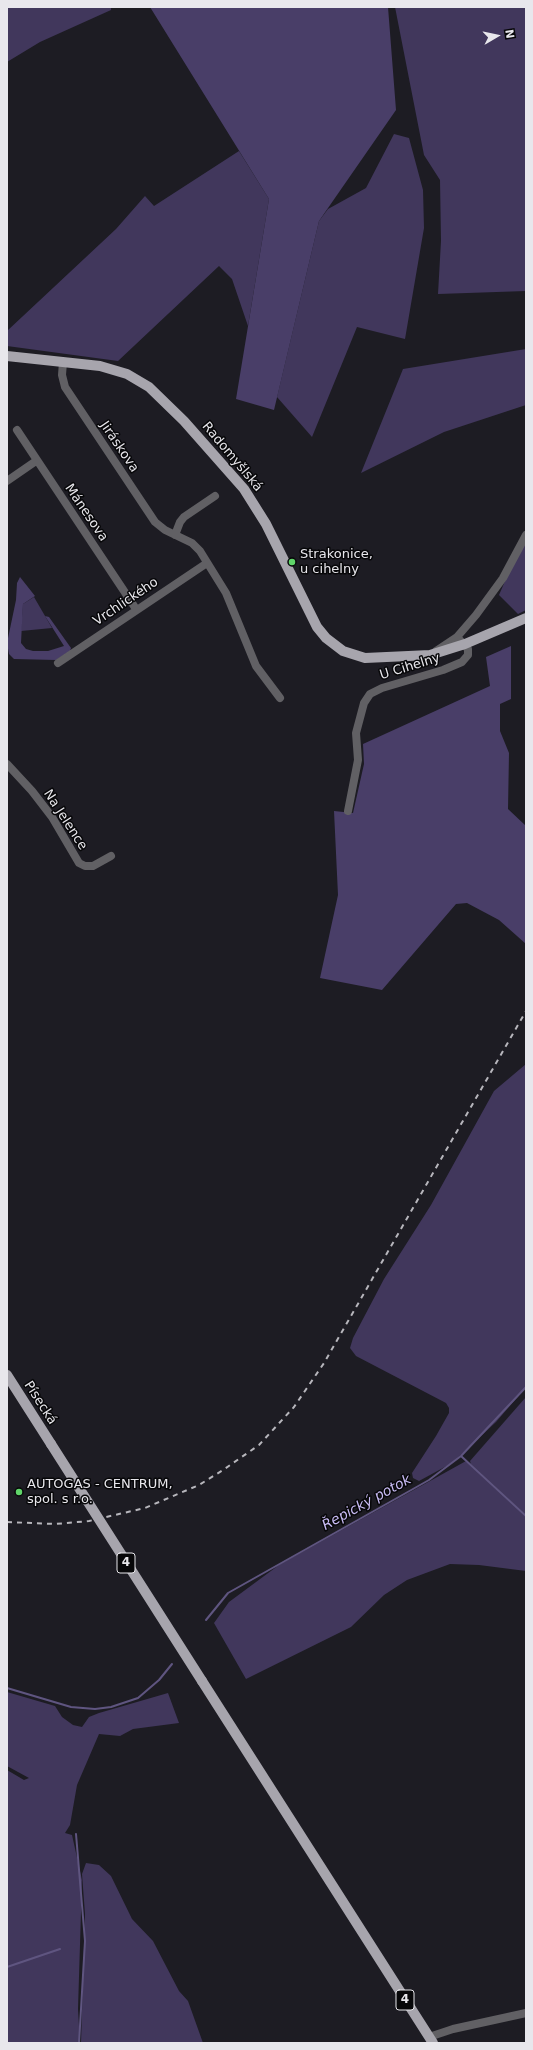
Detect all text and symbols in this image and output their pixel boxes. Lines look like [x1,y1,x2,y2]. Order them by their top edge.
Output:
north arrow [477,16,517,56]
text: N [502,28,516,40]
street label: Jiráskova [96,419,142,475]
street label: Radomyšlská [198,419,266,495]
street label: Mánesova [61,481,111,545]
place label: Strakonice, u cihelny [300,547,373,578]
marker: Strakonice, u cihelny [287,557,297,567]
street label: Vrchlického [91,575,161,629]
street label: U Cihelny [378,650,442,684]
street label: Na Jelence [40,787,90,853]
street label: Písecká [20,1378,60,1428]
water label: Řepický potok [320,1472,414,1534]
place label: AUTOGAS - CENTRUM, spol. s r.o. [27,1477,173,1508]
marker: AUTOGAS - CENTRUM, spol. s r.o. [14,1487,24,1497]
road number: 4 [117,1553,135,1573]
road number: 4 [396,1990,414,2010]

